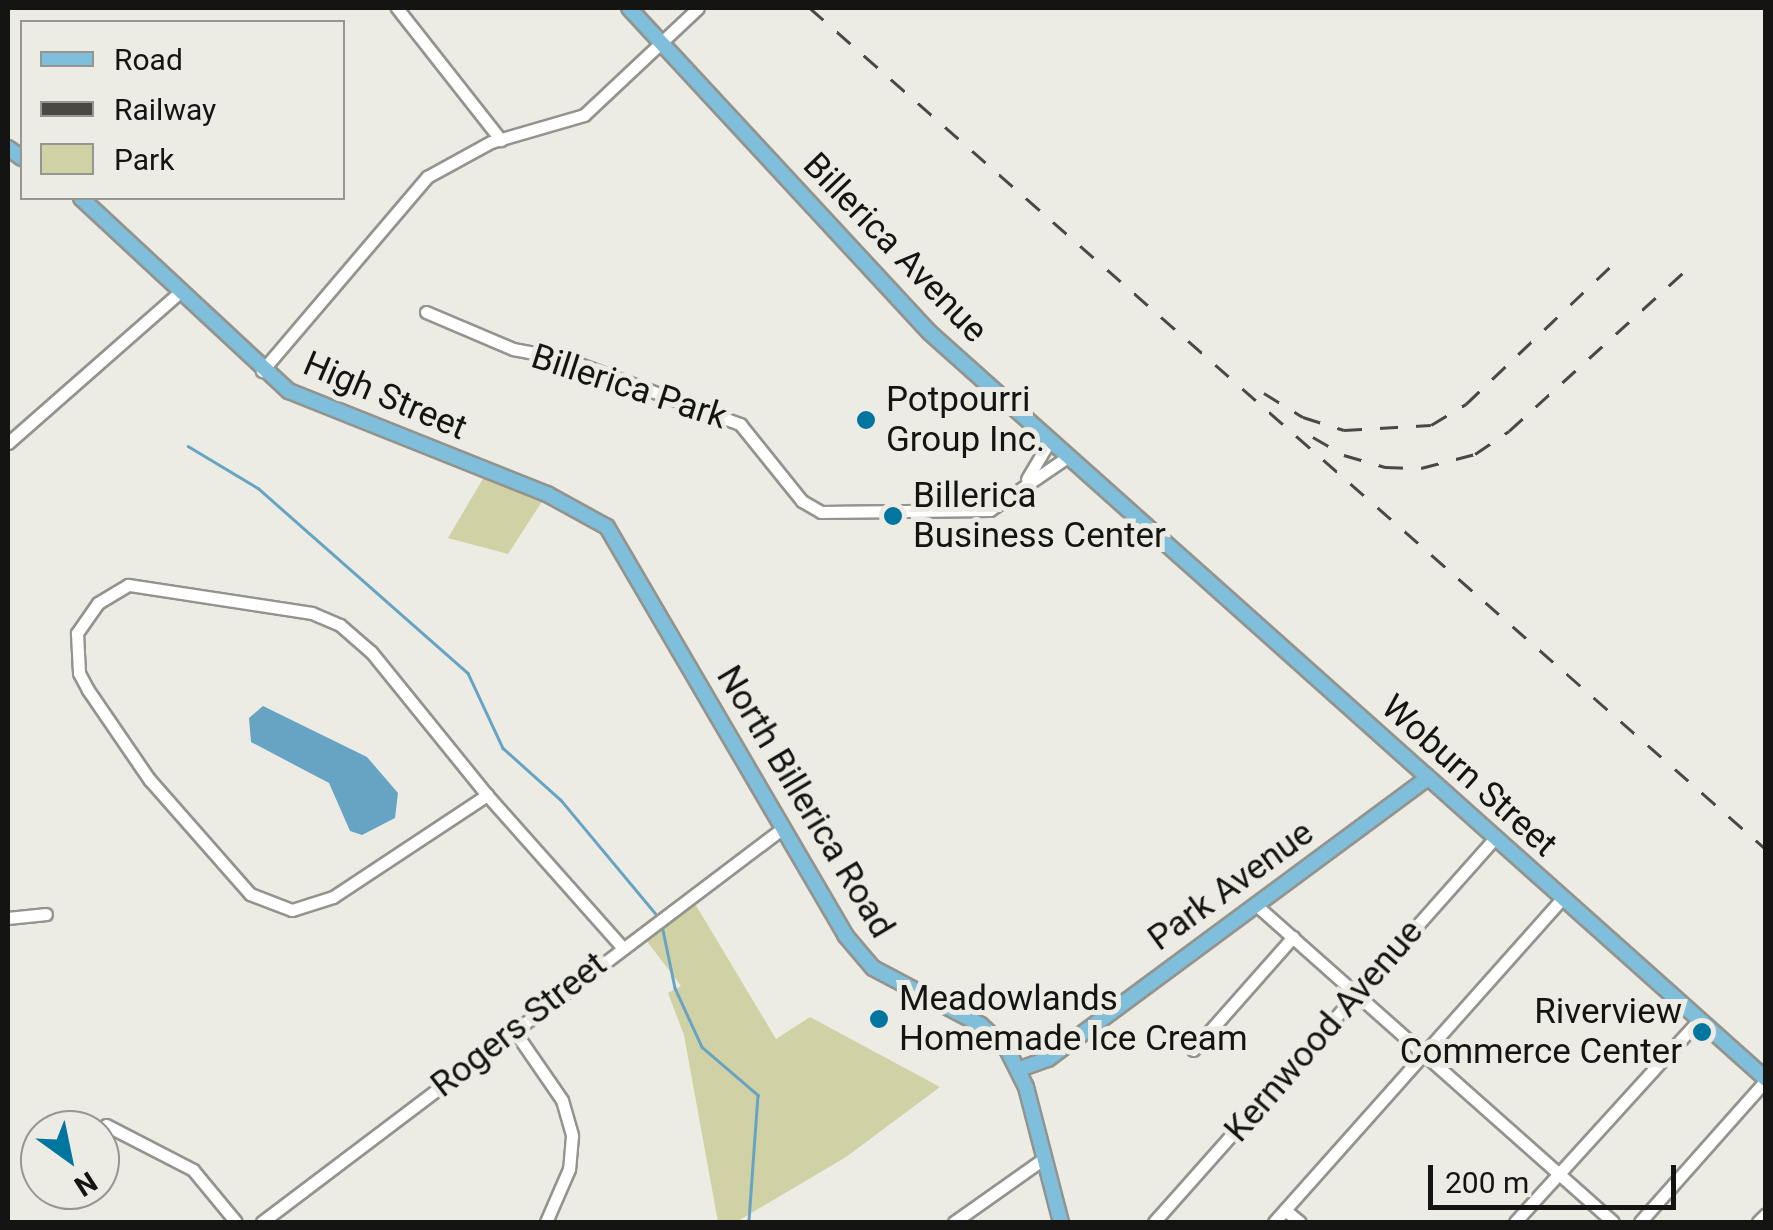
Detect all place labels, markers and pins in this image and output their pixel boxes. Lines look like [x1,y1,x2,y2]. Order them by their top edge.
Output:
place label: Potpourri Group Inc. [886,379,1045,461]
marker: Potpourri Group Inc. [855,409,877,431]
place label: Billerica Business Center [913,475,1166,557]
marker: Billerica Business Center [882,505,904,527]
place label: Meadowlands Homemade Ice Cream [899,978,1248,1060]
place label: Riverview Commerce Center [1400,991,1682,1073]
marker: Meadowlands Homemade Ice Cream [868,1008,890,1030]
marker: Riverview Commerce Center [1691,1021,1713,1043]

